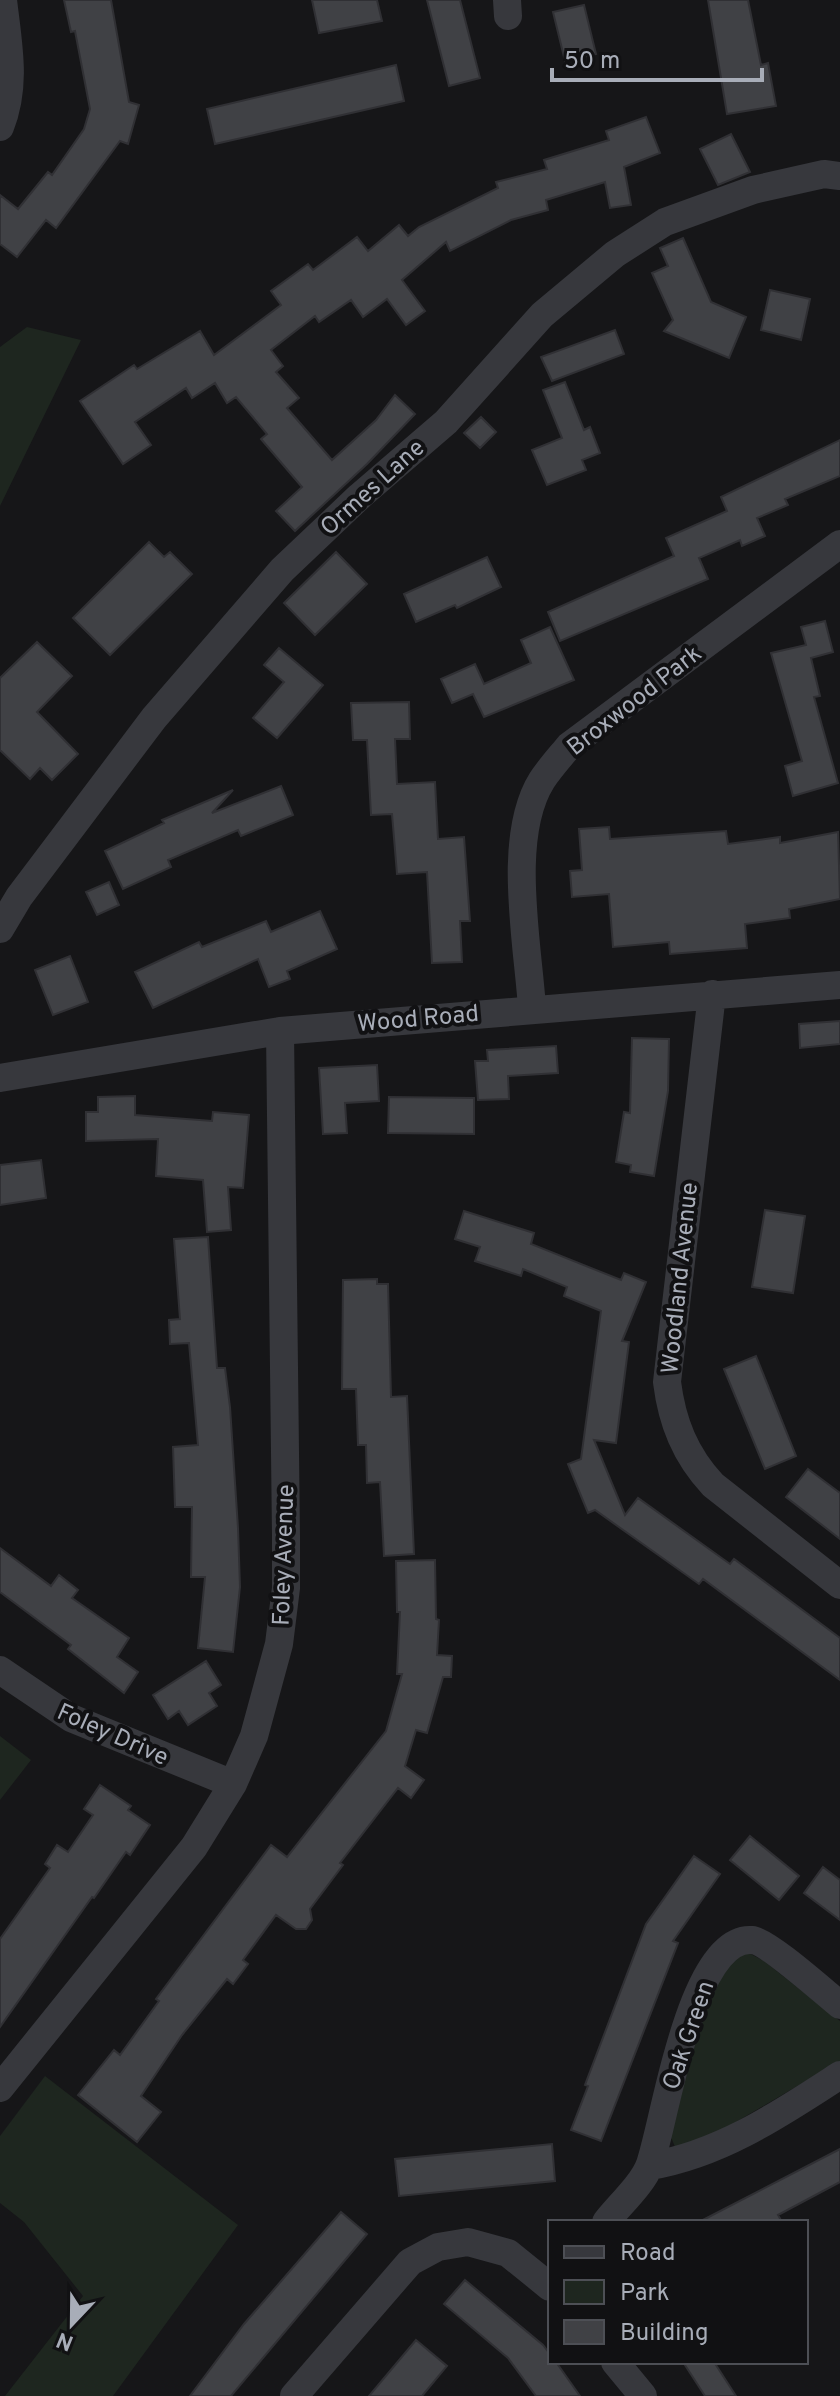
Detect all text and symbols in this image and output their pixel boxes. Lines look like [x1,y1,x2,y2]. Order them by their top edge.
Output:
scale bar [552,32,762,82]
text: 50 m [564,47,620,77]
street label: Ormes Lane [315,434,432,543]
street label: Broxwood Park [562,640,709,763]
street label: Wood Road [356,1000,480,1040]
street label: Woodland Avenue [656,1181,706,1375]
street label: Foley Avenue [268,1484,302,1626]
street label: Foley Drive [52,1698,173,1774]
street label: Oak Green [657,1977,723,2094]
legend [548,2220,808,2364]
text: Road [620,2239,676,2269]
text: Park [620,2279,670,2309]
north arrow [32,2284,112,2364]
text: Building [620,2319,709,2349]
text: N [53,2325,78,2356]

